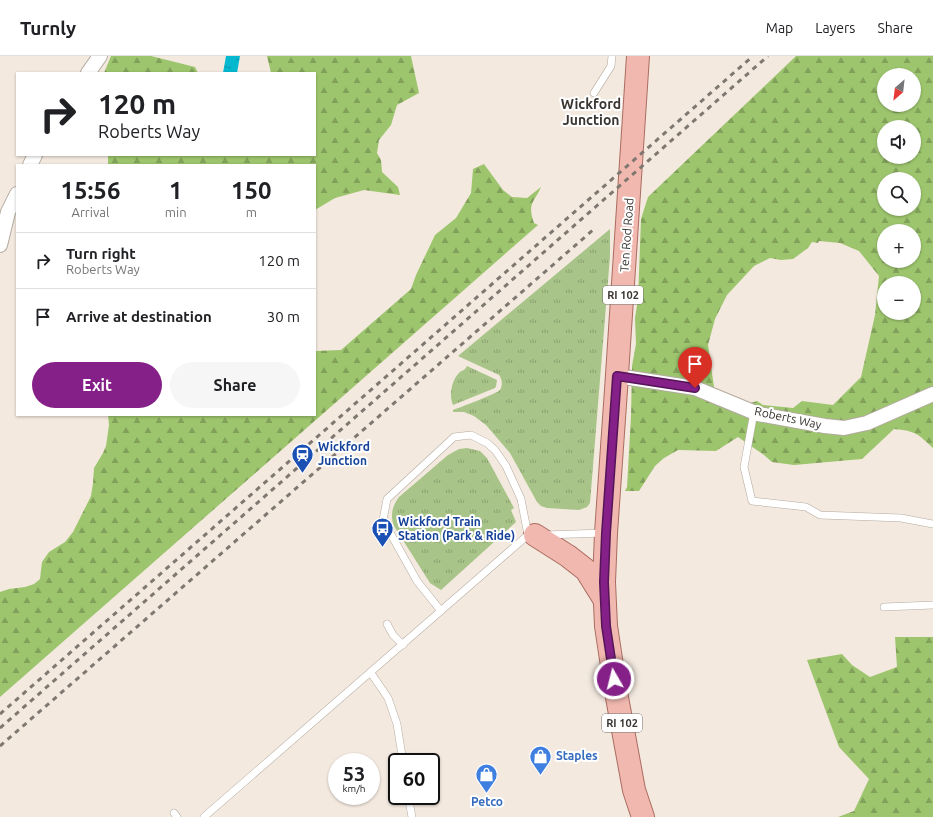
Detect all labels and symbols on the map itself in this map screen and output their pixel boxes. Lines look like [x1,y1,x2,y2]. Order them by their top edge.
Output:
north arrow [877,68,921,112]
district label: Wickford Junction [561,96,621,128]
street label: Ten Rod Road [617,197,636,272]
road number: RI 102 [603,286,643,304]
pin [678,347,712,388]
street label: Roberts Way [753,404,823,431]
place label: Wickford Junction [318,440,370,467]
station icon: Wickford Junction [290,441,316,474]
place label: Wickford Train Station (Park & Ride) [398,515,515,543]
bus stop icon: Wickford Train Station (Park & Ride) [369,516,395,549]
position arrow [593,658,635,700]
road number: RI 102 [602,714,642,732]
shop icon: Staples [527,743,553,776]
place label: Staples [556,749,598,762]
speed limit sign: 60 [388,753,440,805]
shop icon: Petco [474,762,500,795]
place label: Petco [471,795,503,808]

